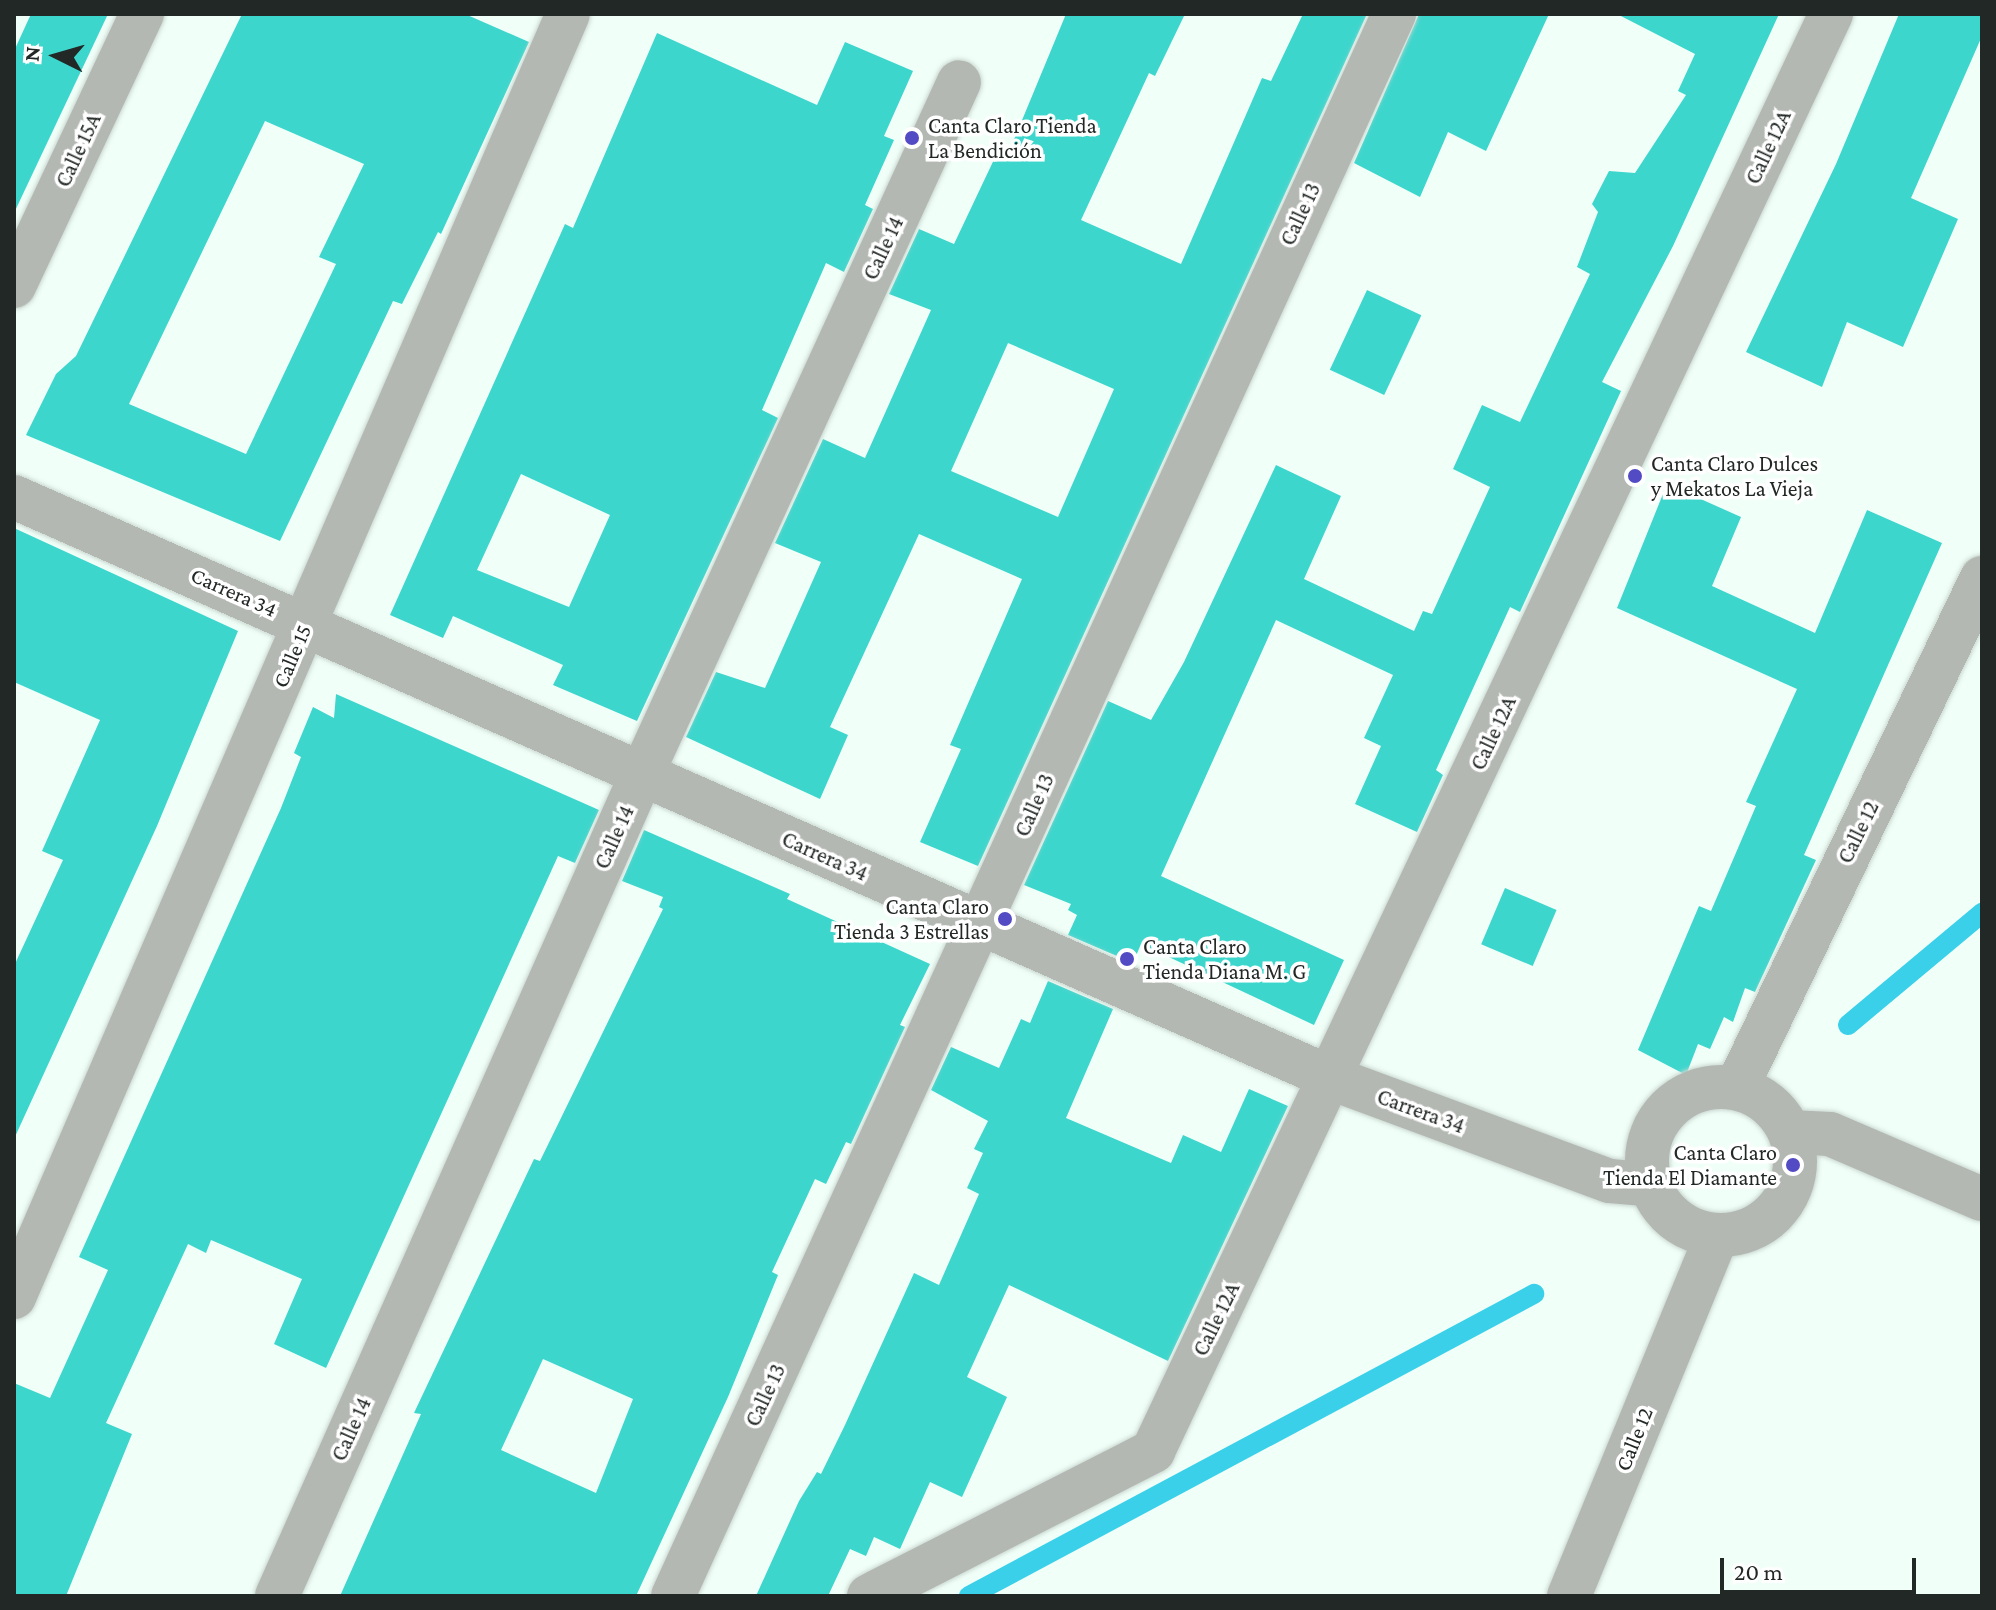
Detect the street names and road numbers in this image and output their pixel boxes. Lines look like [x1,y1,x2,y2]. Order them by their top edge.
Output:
street label: Calle 12A [1739,106,1797,188]
street label: Calle 15A [49,109,107,191]
street label: Calle 13 [1274,178,1326,250]
street label: Calle 14 [857,212,909,284]
street label: Carrera 34 [187,561,281,623]
street label: Calle 15 [267,620,317,692]
street label: Calle 12A [1464,692,1522,774]
street label: Calle 13 [1008,769,1060,841]
street label: Calle 12 [1832,796,1884,868]
street label: Calle 14 [588,801,640,873]
street label: Carrera 34 [778,825,872,887]
street label: Carrera 34 [1374,1083,1468,1139]
street label: Calle 12A [1187,1278,1245,1360]
street label: Calle 13 [739,1359,791,1431]
street label: Calle 14 [325,1393,377,1465]
street label: Calle 12 [1609,1403,1659,1475]

